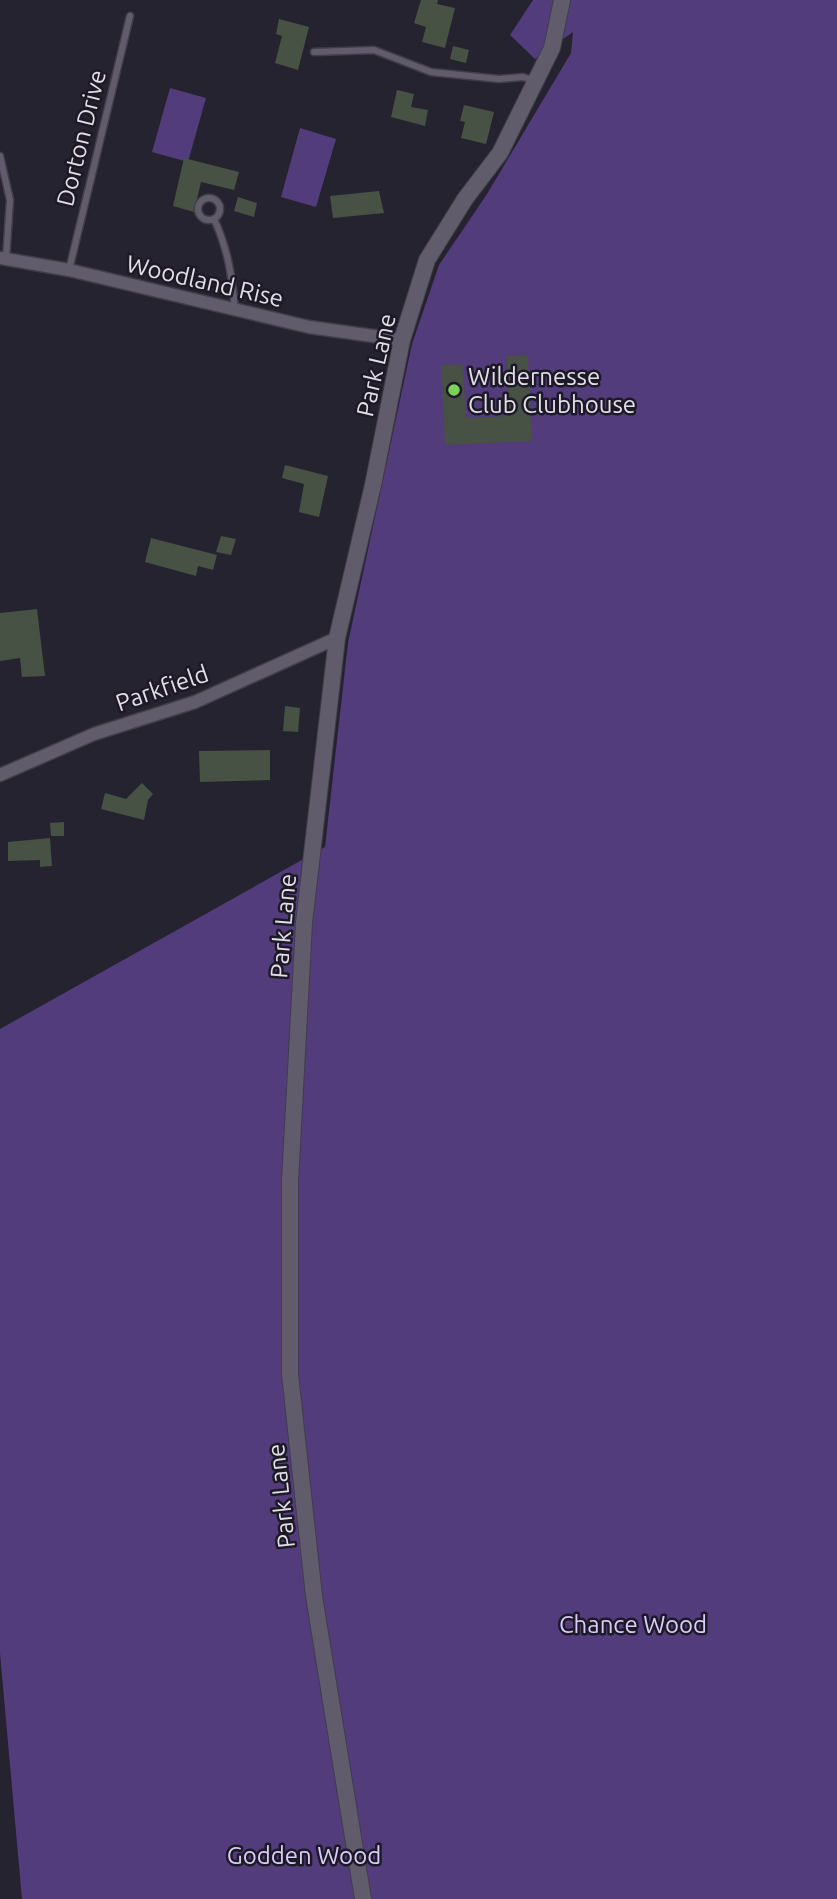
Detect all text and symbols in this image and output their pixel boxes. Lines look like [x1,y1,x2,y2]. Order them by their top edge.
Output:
street label: Dorton Drive [51,67,111,209]
street label: Woodland Rise [124,250,286,312]
street label: Park Lane [351,311,401,419]
place label: Wildernesse Club Clubhouse [468,363,636,418]
marker: Wildernesse Club Clubhouse [446,382,462,398]
street label: Parkfield [112,660,212,716]
street label: Park Lane [265,873,301,979]
street label: Park Lane [262,1443,300,1549]
park label: Chance Wood [559,1611,707,1638]
park label: Godden Wood [227,1842,381,1869]

